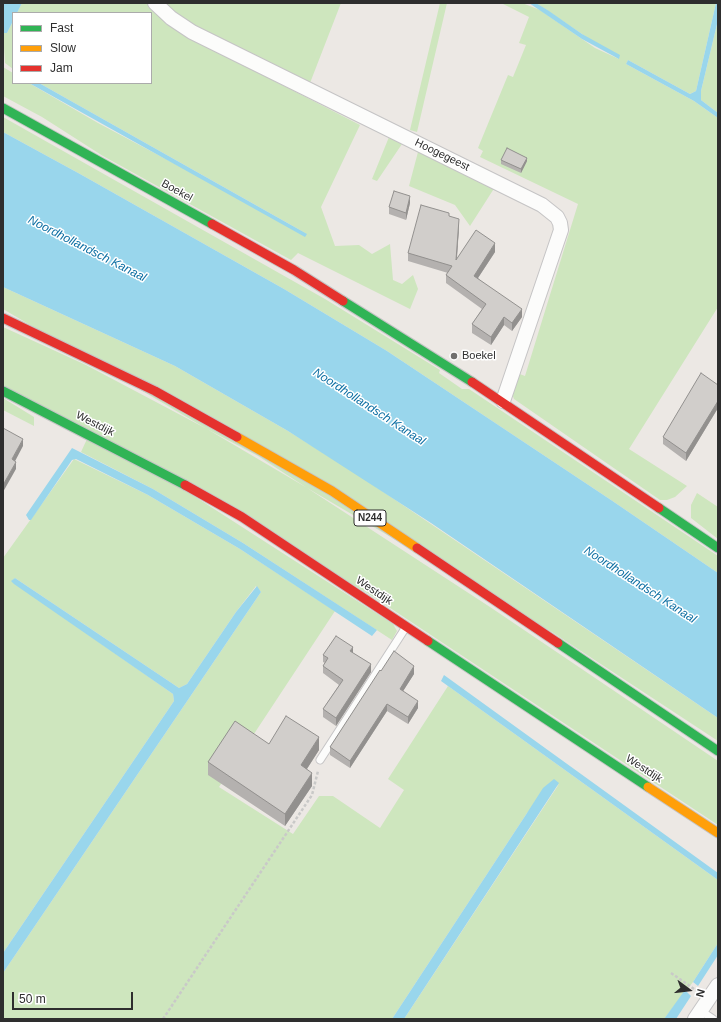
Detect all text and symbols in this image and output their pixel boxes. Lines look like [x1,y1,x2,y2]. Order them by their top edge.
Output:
legend [12,12,152,84]
text: Fast [50,21,73,35]
text: Slow [50,41,76,55]
text: Jam [50,61,73,75]
street label: Hoogegeest [412,136,472,174]
street label: Boekel [159,177,195,205]
water label: Noordhollandsch Kanaal [25,213,149,285]
place label: Boekel [462,349,496,363]
marker: Boekel [449,351,459,361]
water label: Noordhollandsch Kanaal [310,365,428,449]
street label: Westdijk [74,409,116,439]
road number: N244 [354,510,386,526]
water label: Noordhollandsch Kanaal [581,543,699,627]
street label: Westdijk [353,574,395,608]
street label: Westdijk [623,752,665,786]
north arrow [669,970,709,1010]
scale bar [14,984,135,1010]
text: N [694,988,707,998]
text: 50 m [19,992,46,1006]

